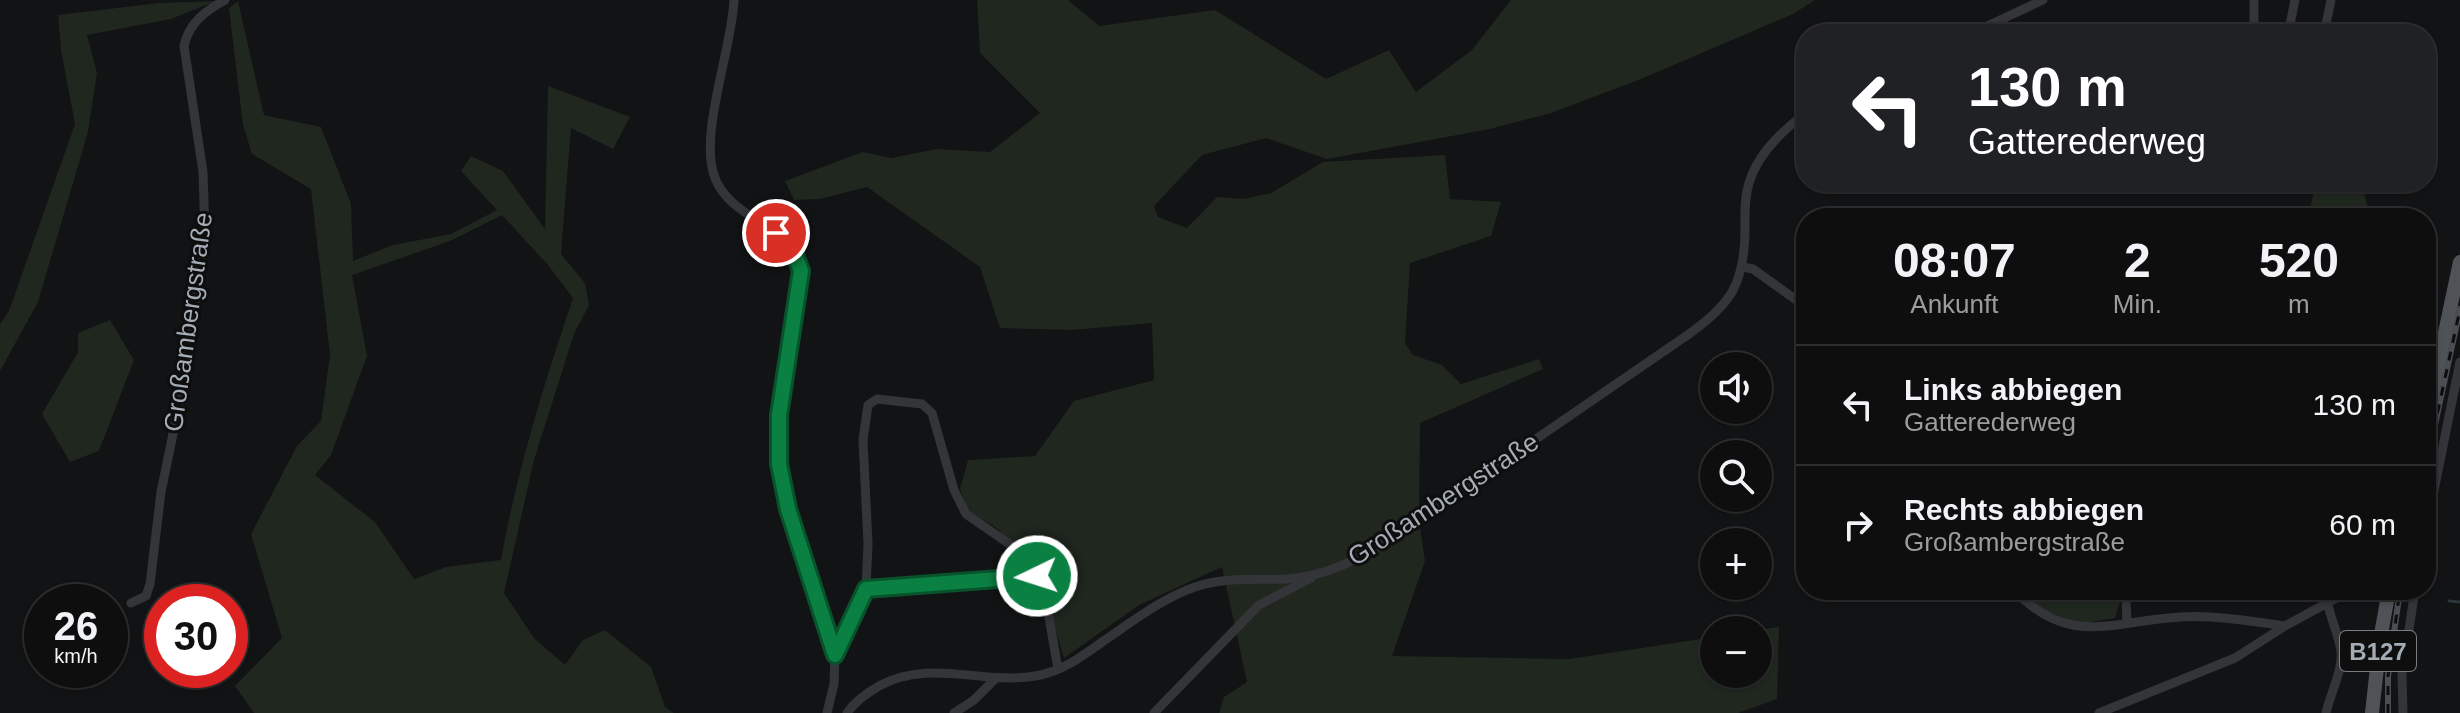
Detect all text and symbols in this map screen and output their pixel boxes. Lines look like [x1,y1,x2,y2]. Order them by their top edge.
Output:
text: 130 m [1968,55,2127,118]
icon: left [1836,56,1940,160]
text: Gatterederweg [1968,121,2206,162]
pin [742,199,810,267]
street label: Großambergstraße [158,210,218,434]
icon: arrive [754,211,798,255]
text: 08:07 [1893,234,2016,287]
text: 2 [2124,234,2151,287]
text: 520 [2259,234,2339,287]
text: Ankunft [1910,289,1998,319]
text: Min. [2113,289,2162,319]
text: m [2288,289,2310,319]
map controls [1700,352,1772,688]
button: sound [1700,352,1772,424]
text: Links abbiegen [1904,373,2122,406]
icon: left [1836,383,1880,427]
text: 130 m [2313,388,2396,421]
text: Gatterederweg [1904,407,2076,437]
street label: Großambergstraße [1342,426,1544,572]
button: search [1700,440,1772,512]
text: Rechts abbiegen [1904,493,2144,526]
icon: right [1836,503,1880,547]
text: 60 m [2329,508,2396,541]
text: Großambergstraße [1904,527,2125,557]
button: + [1700,528,1772,600]
position arrow [995,534,1079,618]
speed limit sign: 30 [144,584,248,688]
text: 26 [54,604,98,648]
button: − [1700,616,1772,688]
road number: B127 [2340,631,2416,671]
text: km/h [54,645,98,667]

